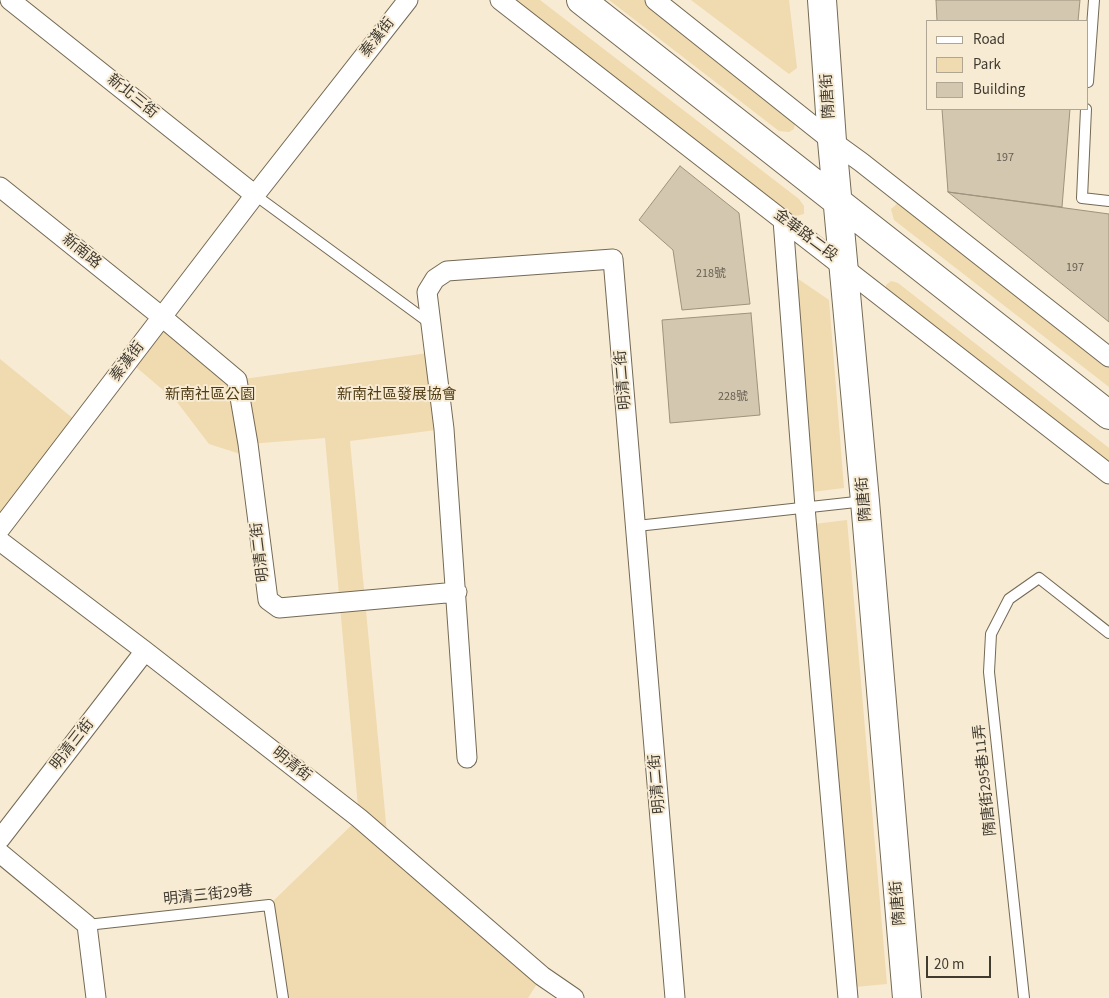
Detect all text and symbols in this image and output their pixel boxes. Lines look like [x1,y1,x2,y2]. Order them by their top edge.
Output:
street label: 秦漢街 [357,15,399,61]
legend [926,20,1089,110]
text: Road [973,29,1005,50]
text: Park [973,54,1001,75]
street label: 新北三街 [103,71,161,123]
street label: 隋唐街 [818,73,840,119]
text: Building [973,79,1025,100]
house number: 197 [996,151,1014,165]
street label: 金華路二段 [770,206,840,266]
street label: 新南路 [58,231,104,273]
house number: 197 [1066,261,1084,275]
house number: 218號 [696,267,726,281]
street label: 秦漢街 [107,339,149,385]
street label: 明清二街 [612,349,636,411]
park label: 新南社區公園 [165,387,255,405]
park label: 新南社區發展協會 [337,387,457,405]
house number: 228號 [718,390,748,404]
street label: 隋唐街 [854,476,876,522]
street label: 明清二街 [248,521,274,583]
street label: 明清三街 [47,716,99,774]
street label: 隋唐街295巷11弄 [971,723,1001,837]
street label: 明清街 [268,744,314,786]
street label: 明清二街 [646,753,670,815]
street label: 隋唐街 [888,880,910,926]
street label: 明清三街29巷 [162,882,254,910]
scale bar [929,946,994,978]
text: 20 m [934,954,964,975]

